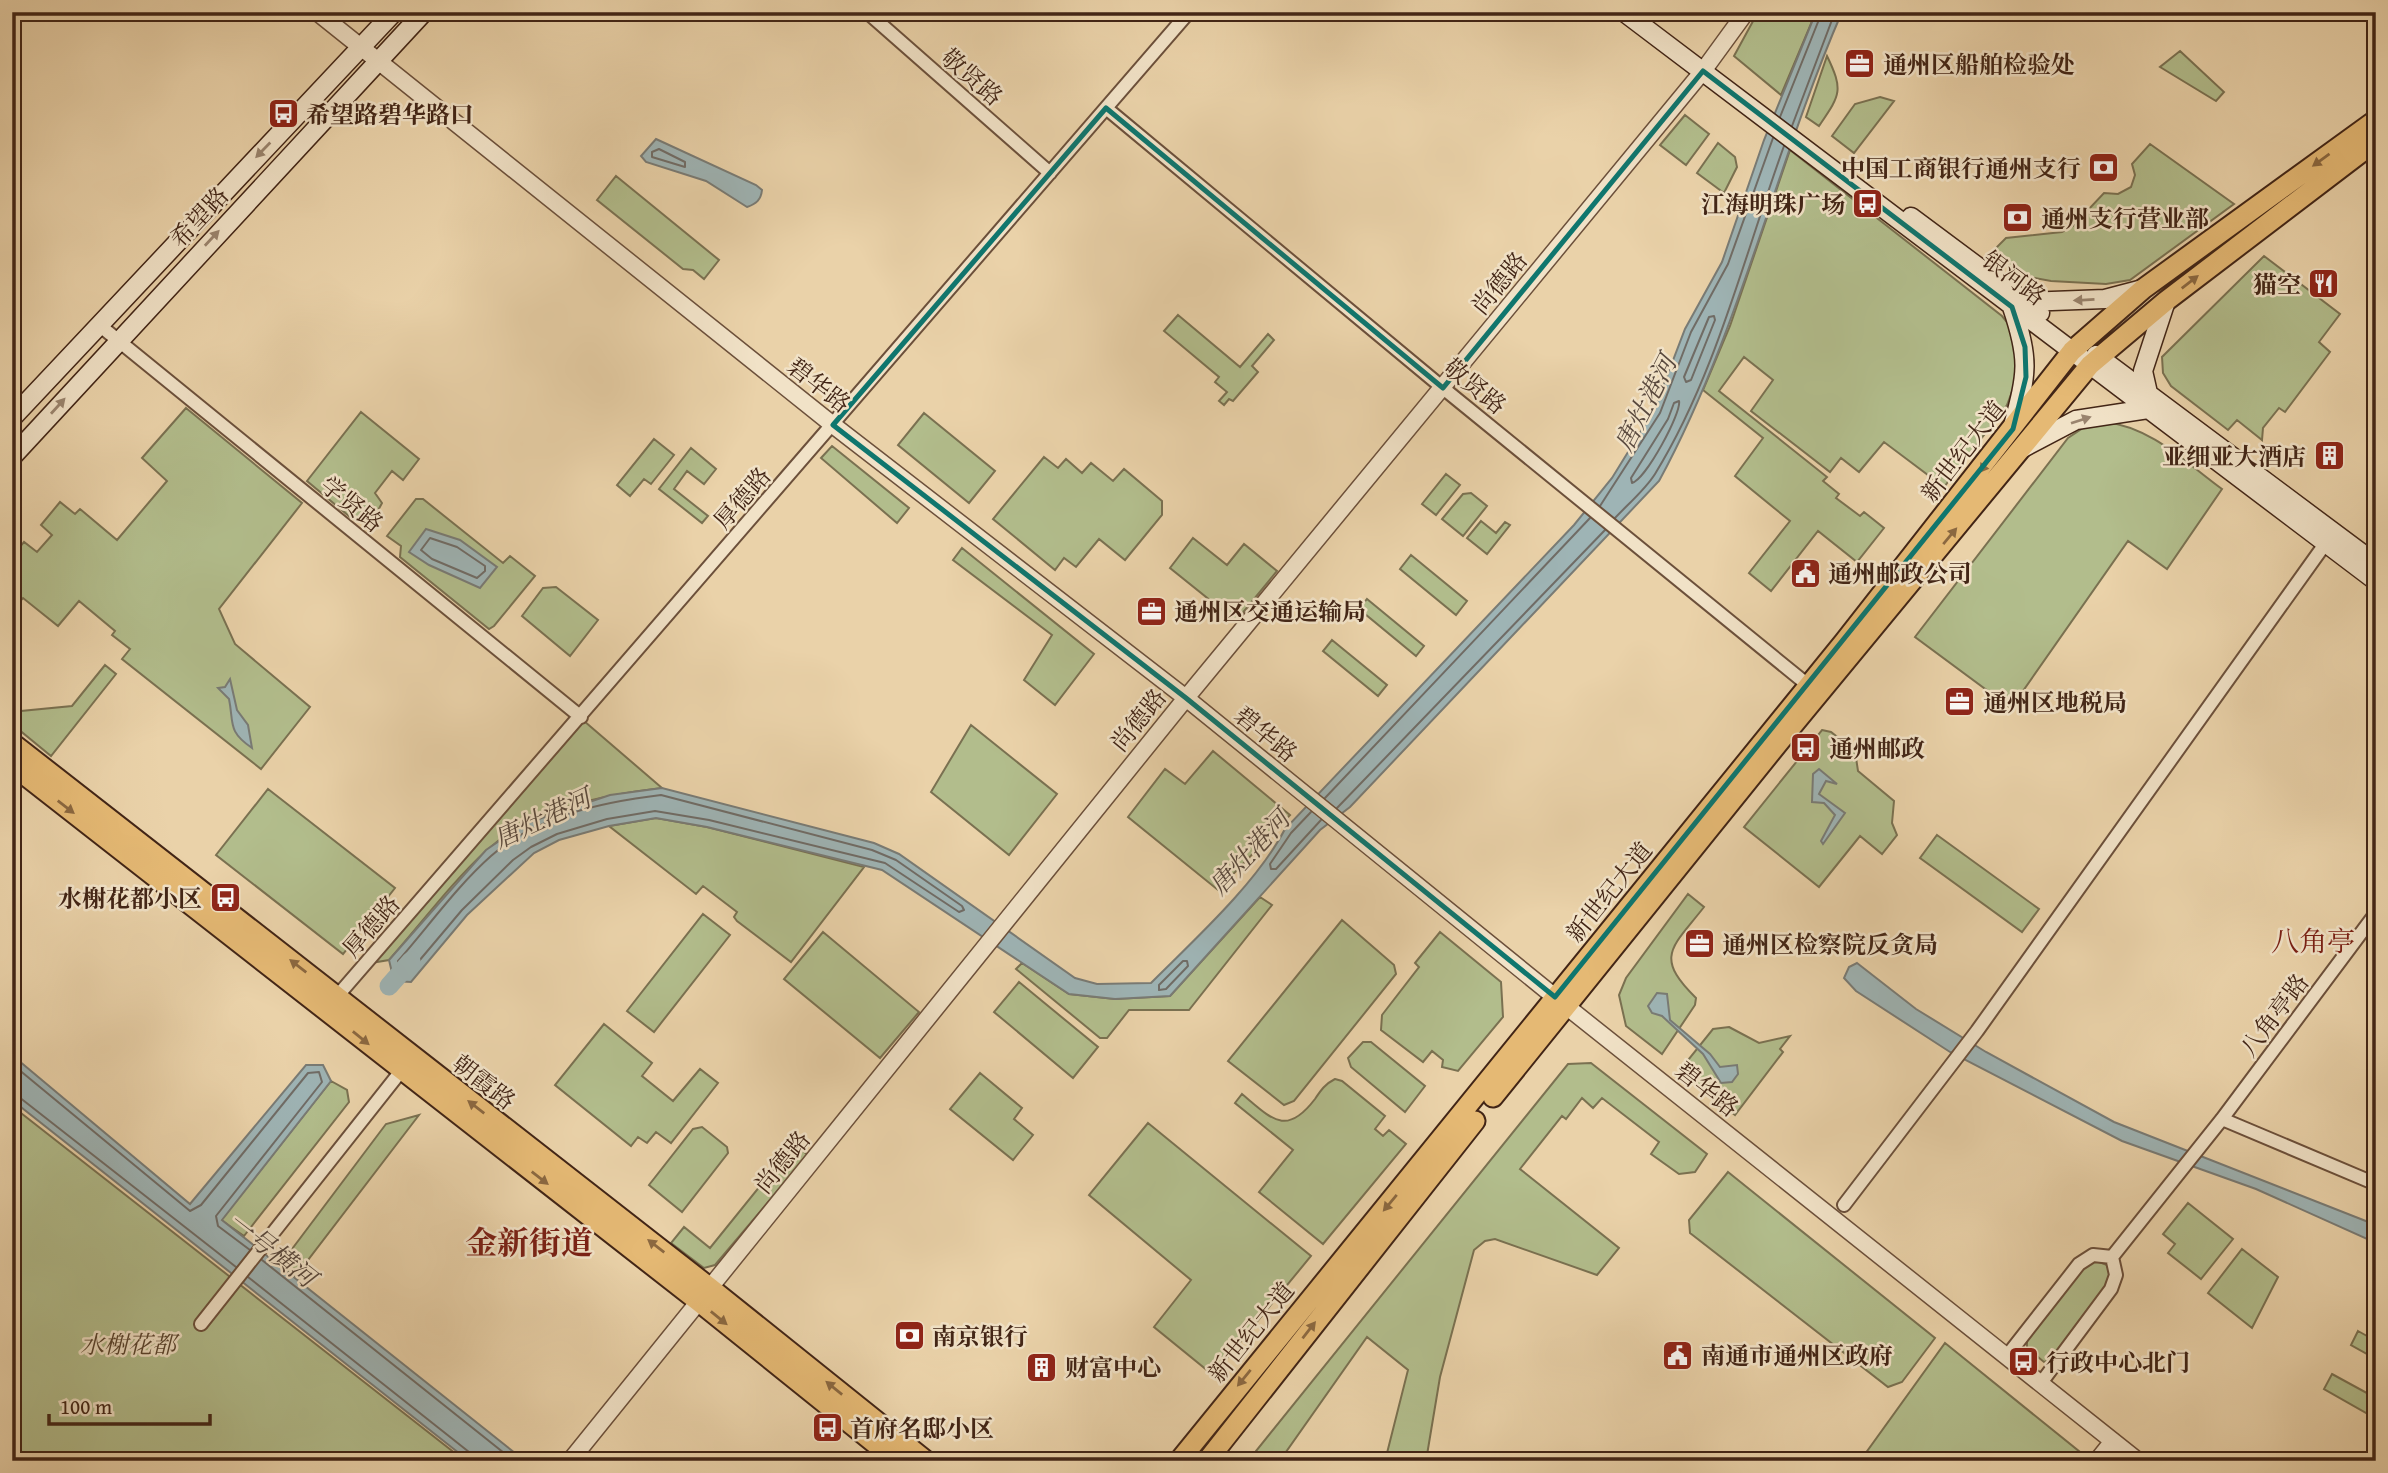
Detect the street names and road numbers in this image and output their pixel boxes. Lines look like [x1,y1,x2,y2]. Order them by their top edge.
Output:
street label: 敬贤路 [933,40,1011,114]
street label: 希望路 [162,179,236,255]
street label: 银河路 [1975,242,2053,314]
street label: 尚德路 [1463,244,1535,322]
street label: 碧华路 [780,349,858,421]
street label: 敬贤路 [1436,350,1514,422]
street label: 新世纪大道 [1912,393,2014,509]
street label: 厚德路 [705,459,779,537]
street label: 学贤路 [313,468,391,540]
street label: 尚德路 [1102,681,1174,759]
street label: 碧华路 [1227,698,1305,770]
street label: 新世纪大道 [1558,834,1660,950]
street label: 厚德路 [334,887,408,965]
street label: 八角亭路 [2231,966,2317,1064]
street label: 朝霞路 [445,1046,523,1118]
street label: 碧华路 [1668,1053,1746,1125]
street label: 尚德路 [746,1123,818,1201]
street label: 新世纪大道 [1200,1274,1302,1390]

